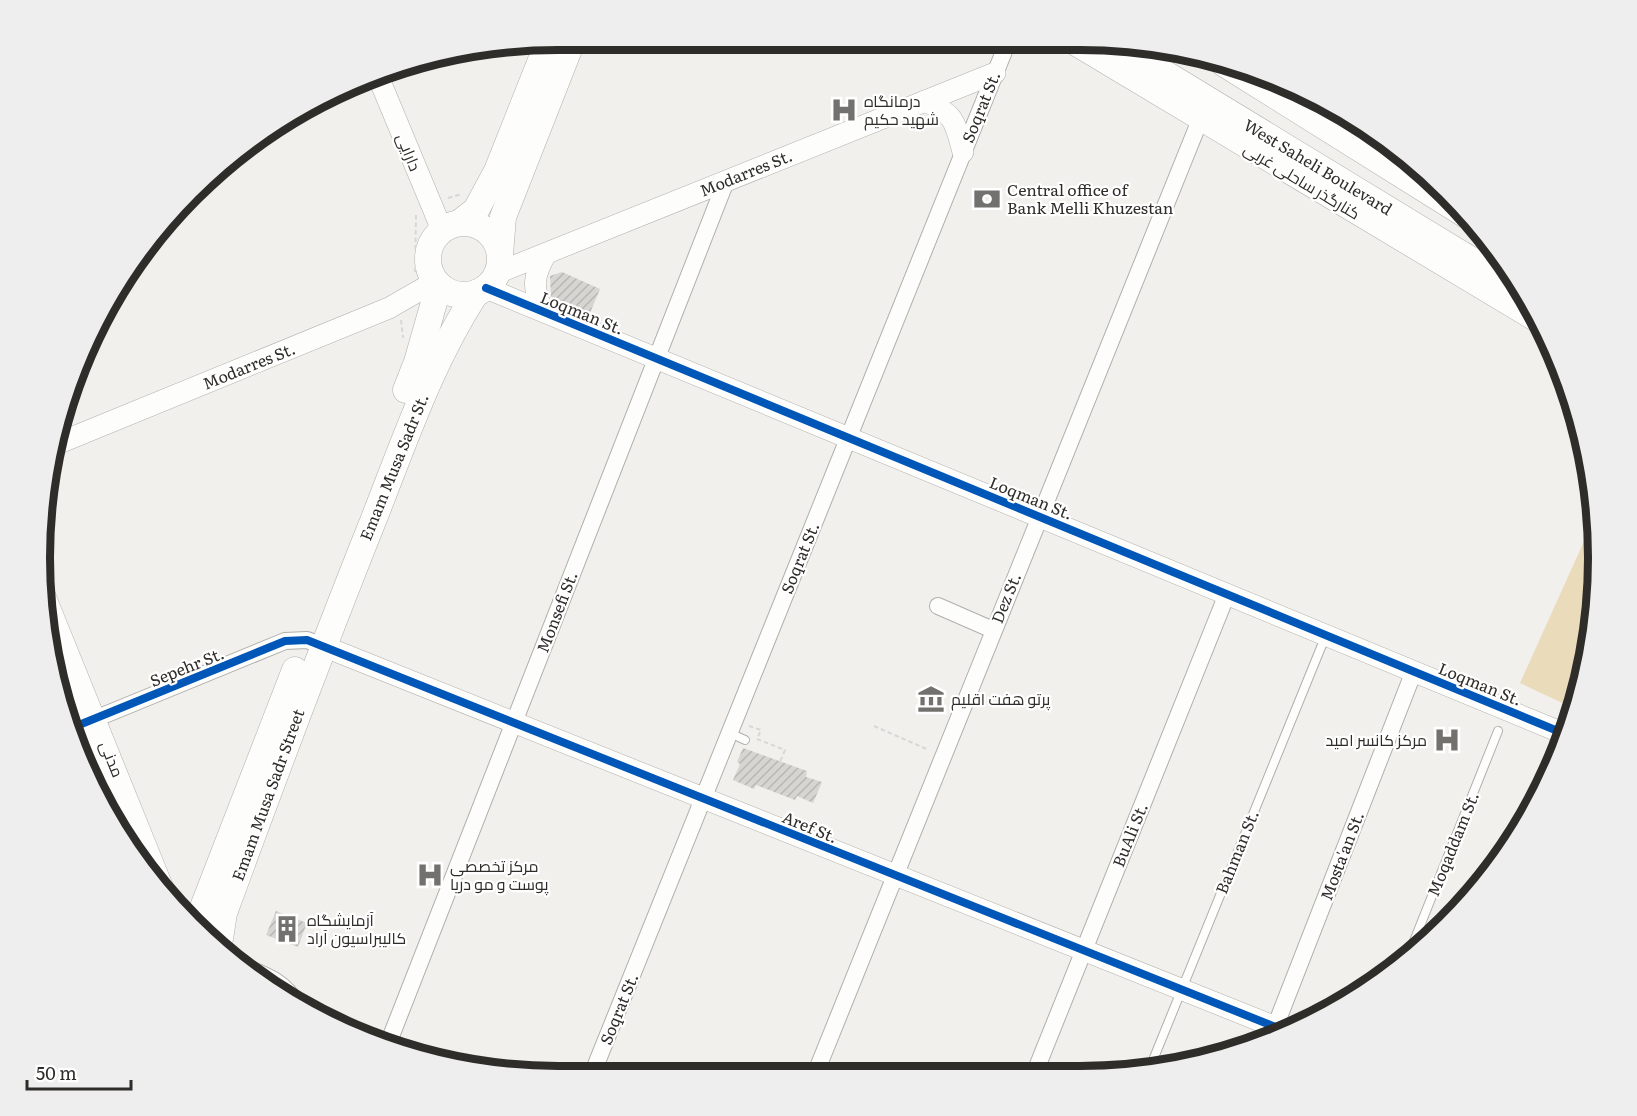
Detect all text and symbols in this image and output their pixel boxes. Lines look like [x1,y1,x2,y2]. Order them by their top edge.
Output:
street label: Soqrat St. [955,67,1005,146]
place label: درمانگاه شهید حکیم [864,88,939,131]
hospital icon: درمانگاه شهید حکیم [829,95,859,125]
street label: West Saheli Boulevard [1240,112,1398,220]
street label: دارایی [392,129,428,174]
street label: کنارگذر ساحلی غربی [1240,136,1365,224]
street label: Modarres St. [696,143,796,202]
place label: Central office of Bank Melli Khuzestan [1007,177,1174,219]
bank icon: Central office of Bank Melli Khuzestan [972,184,1002,214]
street label: Loqman St. [537,284,628,340]
street label: Modarres St. [199,336,299,395]
street label: Emam Musa Sadr St. [353,389,434,544]
street label: Loqman St. [986,469,1077,525]
street label: Soqrat St. [774,518,824,597]
street label: Monsefi St. [530,567,583,656]
street label: Dez St. [984,569,1026,627]
street label: Sepehr St. [146,640,227,692]
street label: Loqman St. [1435,655,1526,711]
museum icon: پرتو هفت اقلیم [916,684,946,714]
place label: پرتو هفت اقلیم [951,686,1051,711]
street label: Emam Musa Sadr Street [225,705,310,884]
hospital icon: مرکز کانسر امید [1432,725,1462,755]
place label: مرکز کانسر امید [1326,727,1427,751]
street label: مدنی [95,737,131,780]
street label: Moqaddam St. [1420,788,1484,900]
street label: BuAli St. [1105,799,1153,870]
street label: Aref St. [779,804,842,848]
street label: Bahman St. [1208,806,1264,897]
street label: Mosta'an St. [1313,808,1369,903]
place label: مرکز تخصصی پوست و مو دریا [450,853,549,896]
hospital icon: مرکز تخصصی پوست و مو دریا [415,860,445,890]
place label: آزمایشگاه کالیبراسیون آراد [307,907,406,949]
building icon: آزمایشگاه کالیبراسیون آراد [272,914,302,944]
street label: Soqrat St. [593,969,643,1048]
scale bar [27,1053,130,1091]
text: 50 m [36,1059,77,1086]

